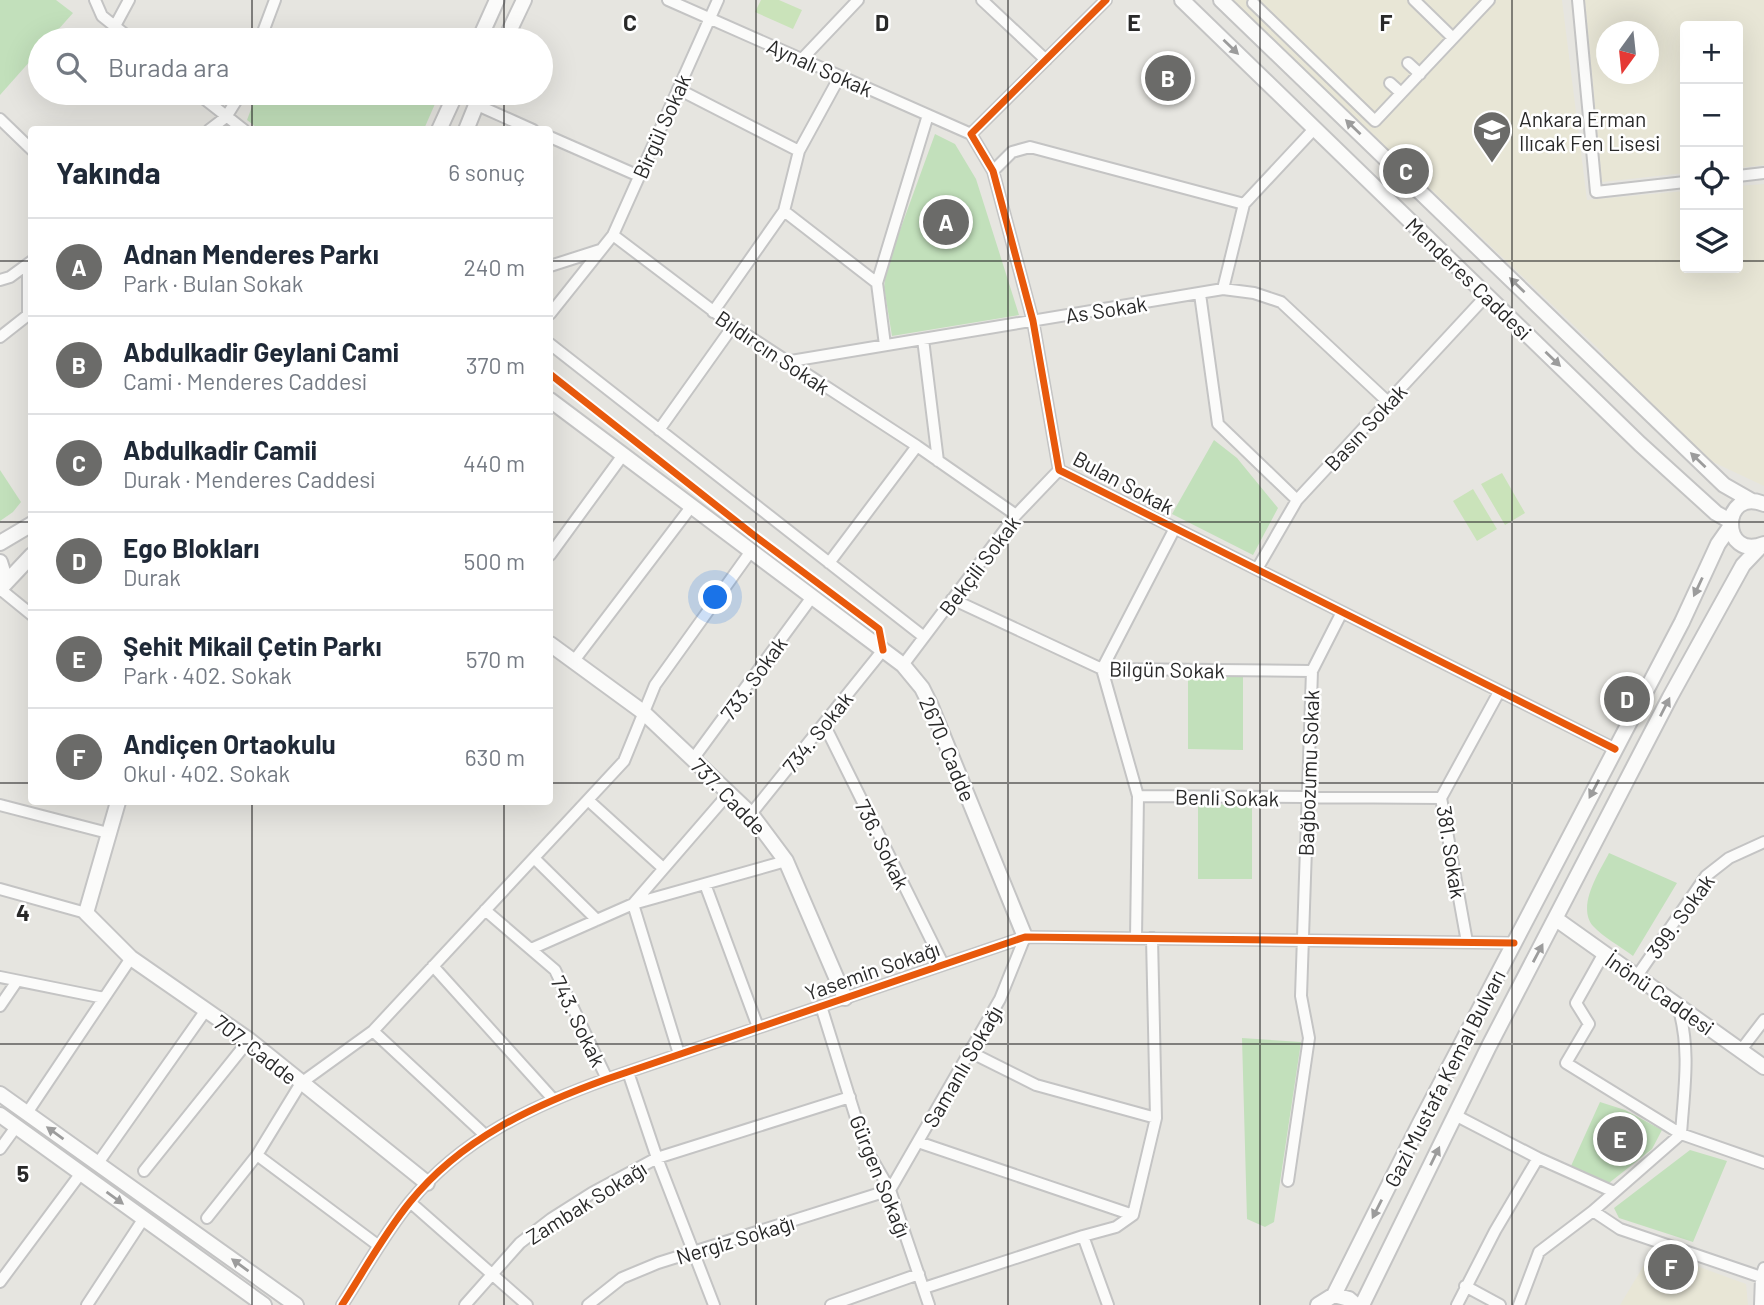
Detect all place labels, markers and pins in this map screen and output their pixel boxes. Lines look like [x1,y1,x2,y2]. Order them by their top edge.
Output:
pin: B [1145,52,1191,104]
place label: Ankara Erman Ilıcak Fen Lisesi [1519,106,1660,155]
school or university icon: Ankara Erman Ilıcak Fen Lisesi [1471,109,1513,164]
pin: C [1383,145,1429,197]
pin: A [923,196,969,248]
pin: D [1604,673,1650,725]
pin: E [1597,1113,1643,1165]
pin: F [1648,1241,1694,1293]

